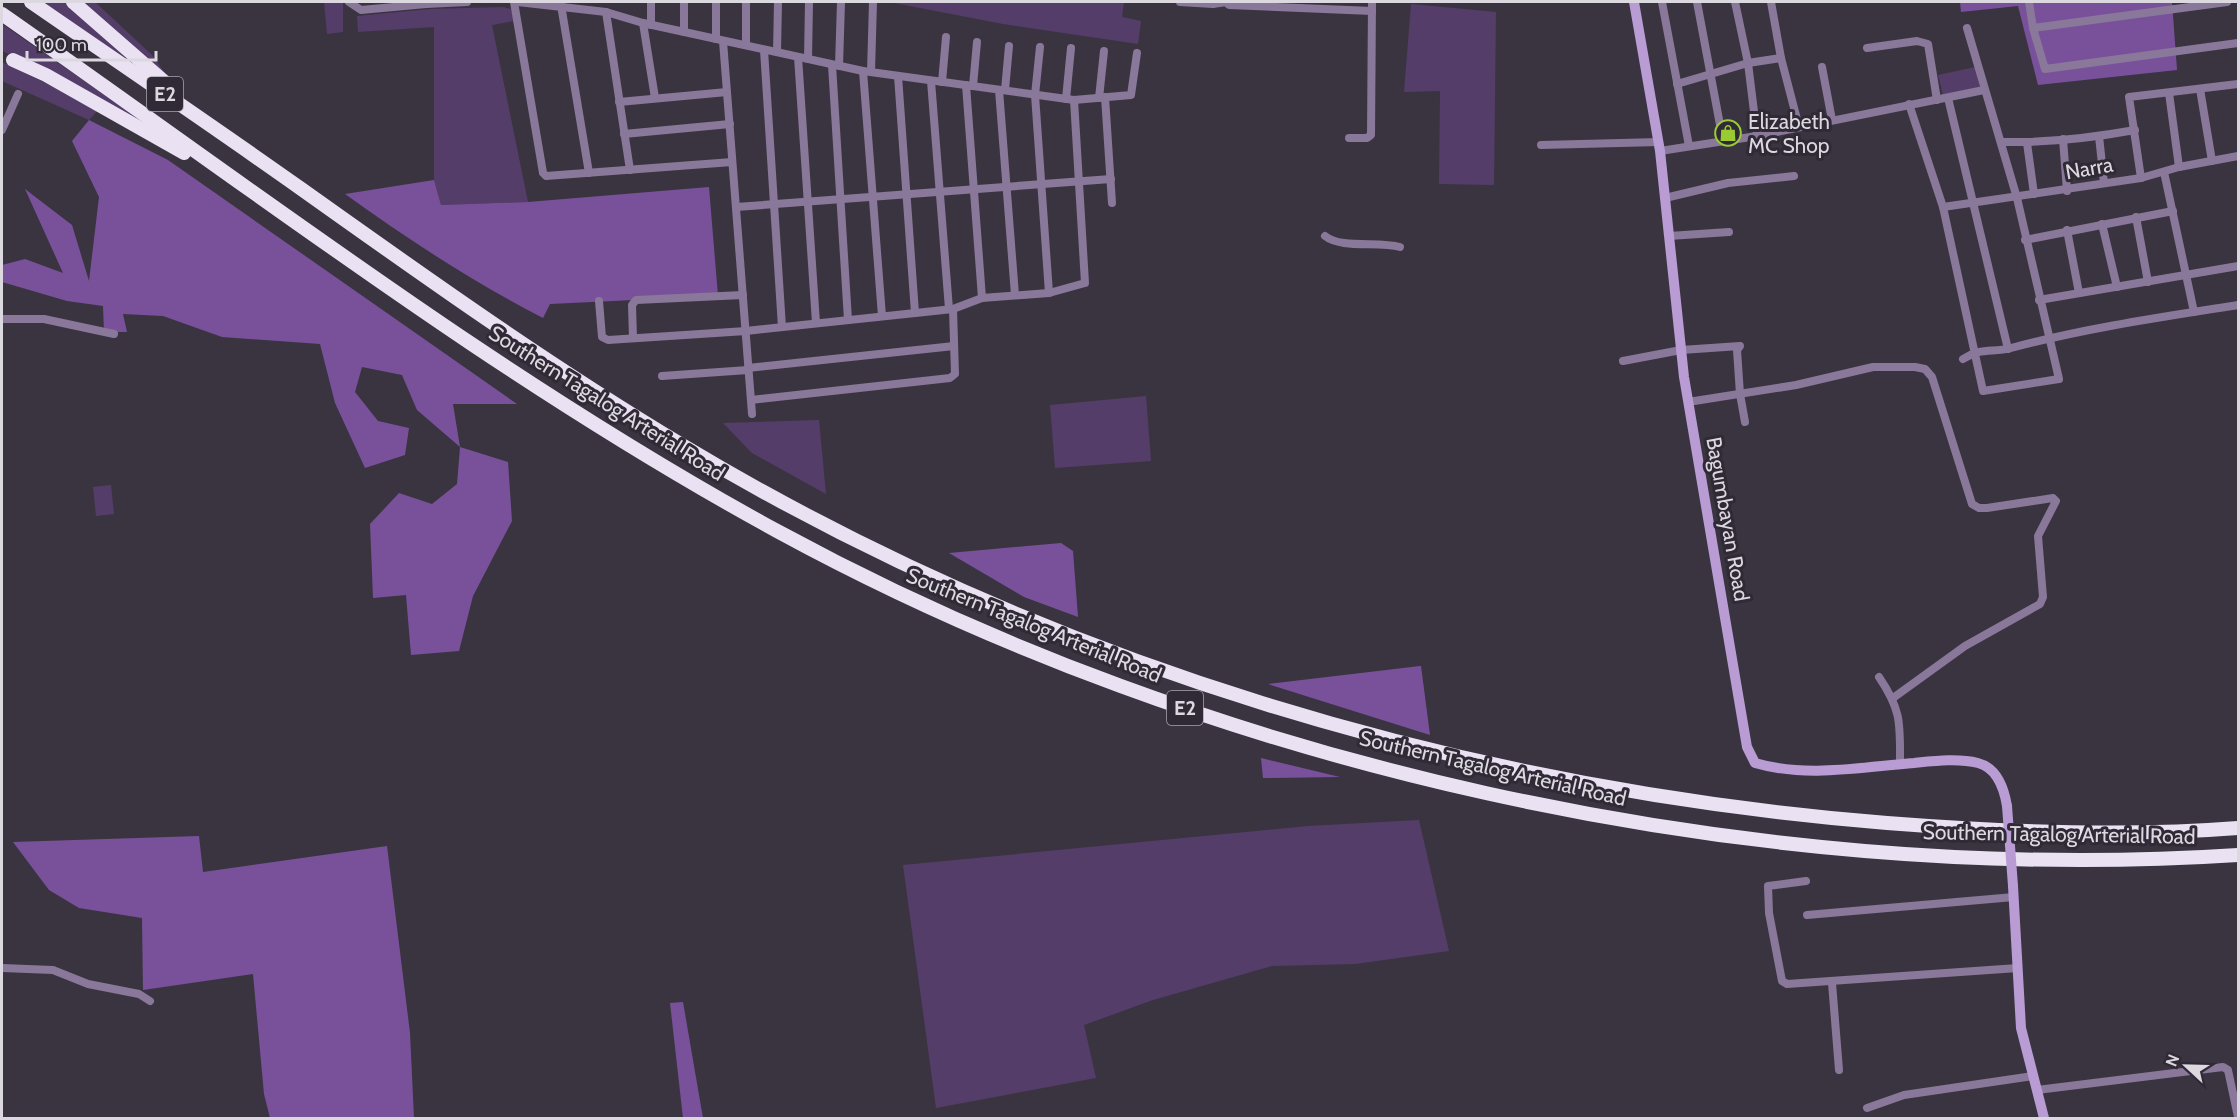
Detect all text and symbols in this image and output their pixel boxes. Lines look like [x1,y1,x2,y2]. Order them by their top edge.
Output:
scale bar [27,24,156,62]
text: 100 m [36,34,87,56]
road number: E2 [147,77,183,111]
place label: Elizabeth MC Shop [1748,109,1830,158]
shop icon: Elizabeth MC Shop [1713,118,1743,148]
street label: Narra [2063,152,2115,184]
street label: Southern Tagalog Arterial Road [485,320,729,486]
street label: Bagumbayan Road [1701,435,1755,603]
street label: Southern Tagalog Arterial Road [903,562,1165,688]
road number: E2 [1167,691,1203,725]
street label: Southern Tagalog Arterial Road [1357,725,1629,811]
street label: Southern Tagalog Arterial Road [1922,819,2196,849]
north arrow [2156,1036,2216,1096]
text: N [2162,1052,2183,1069]

